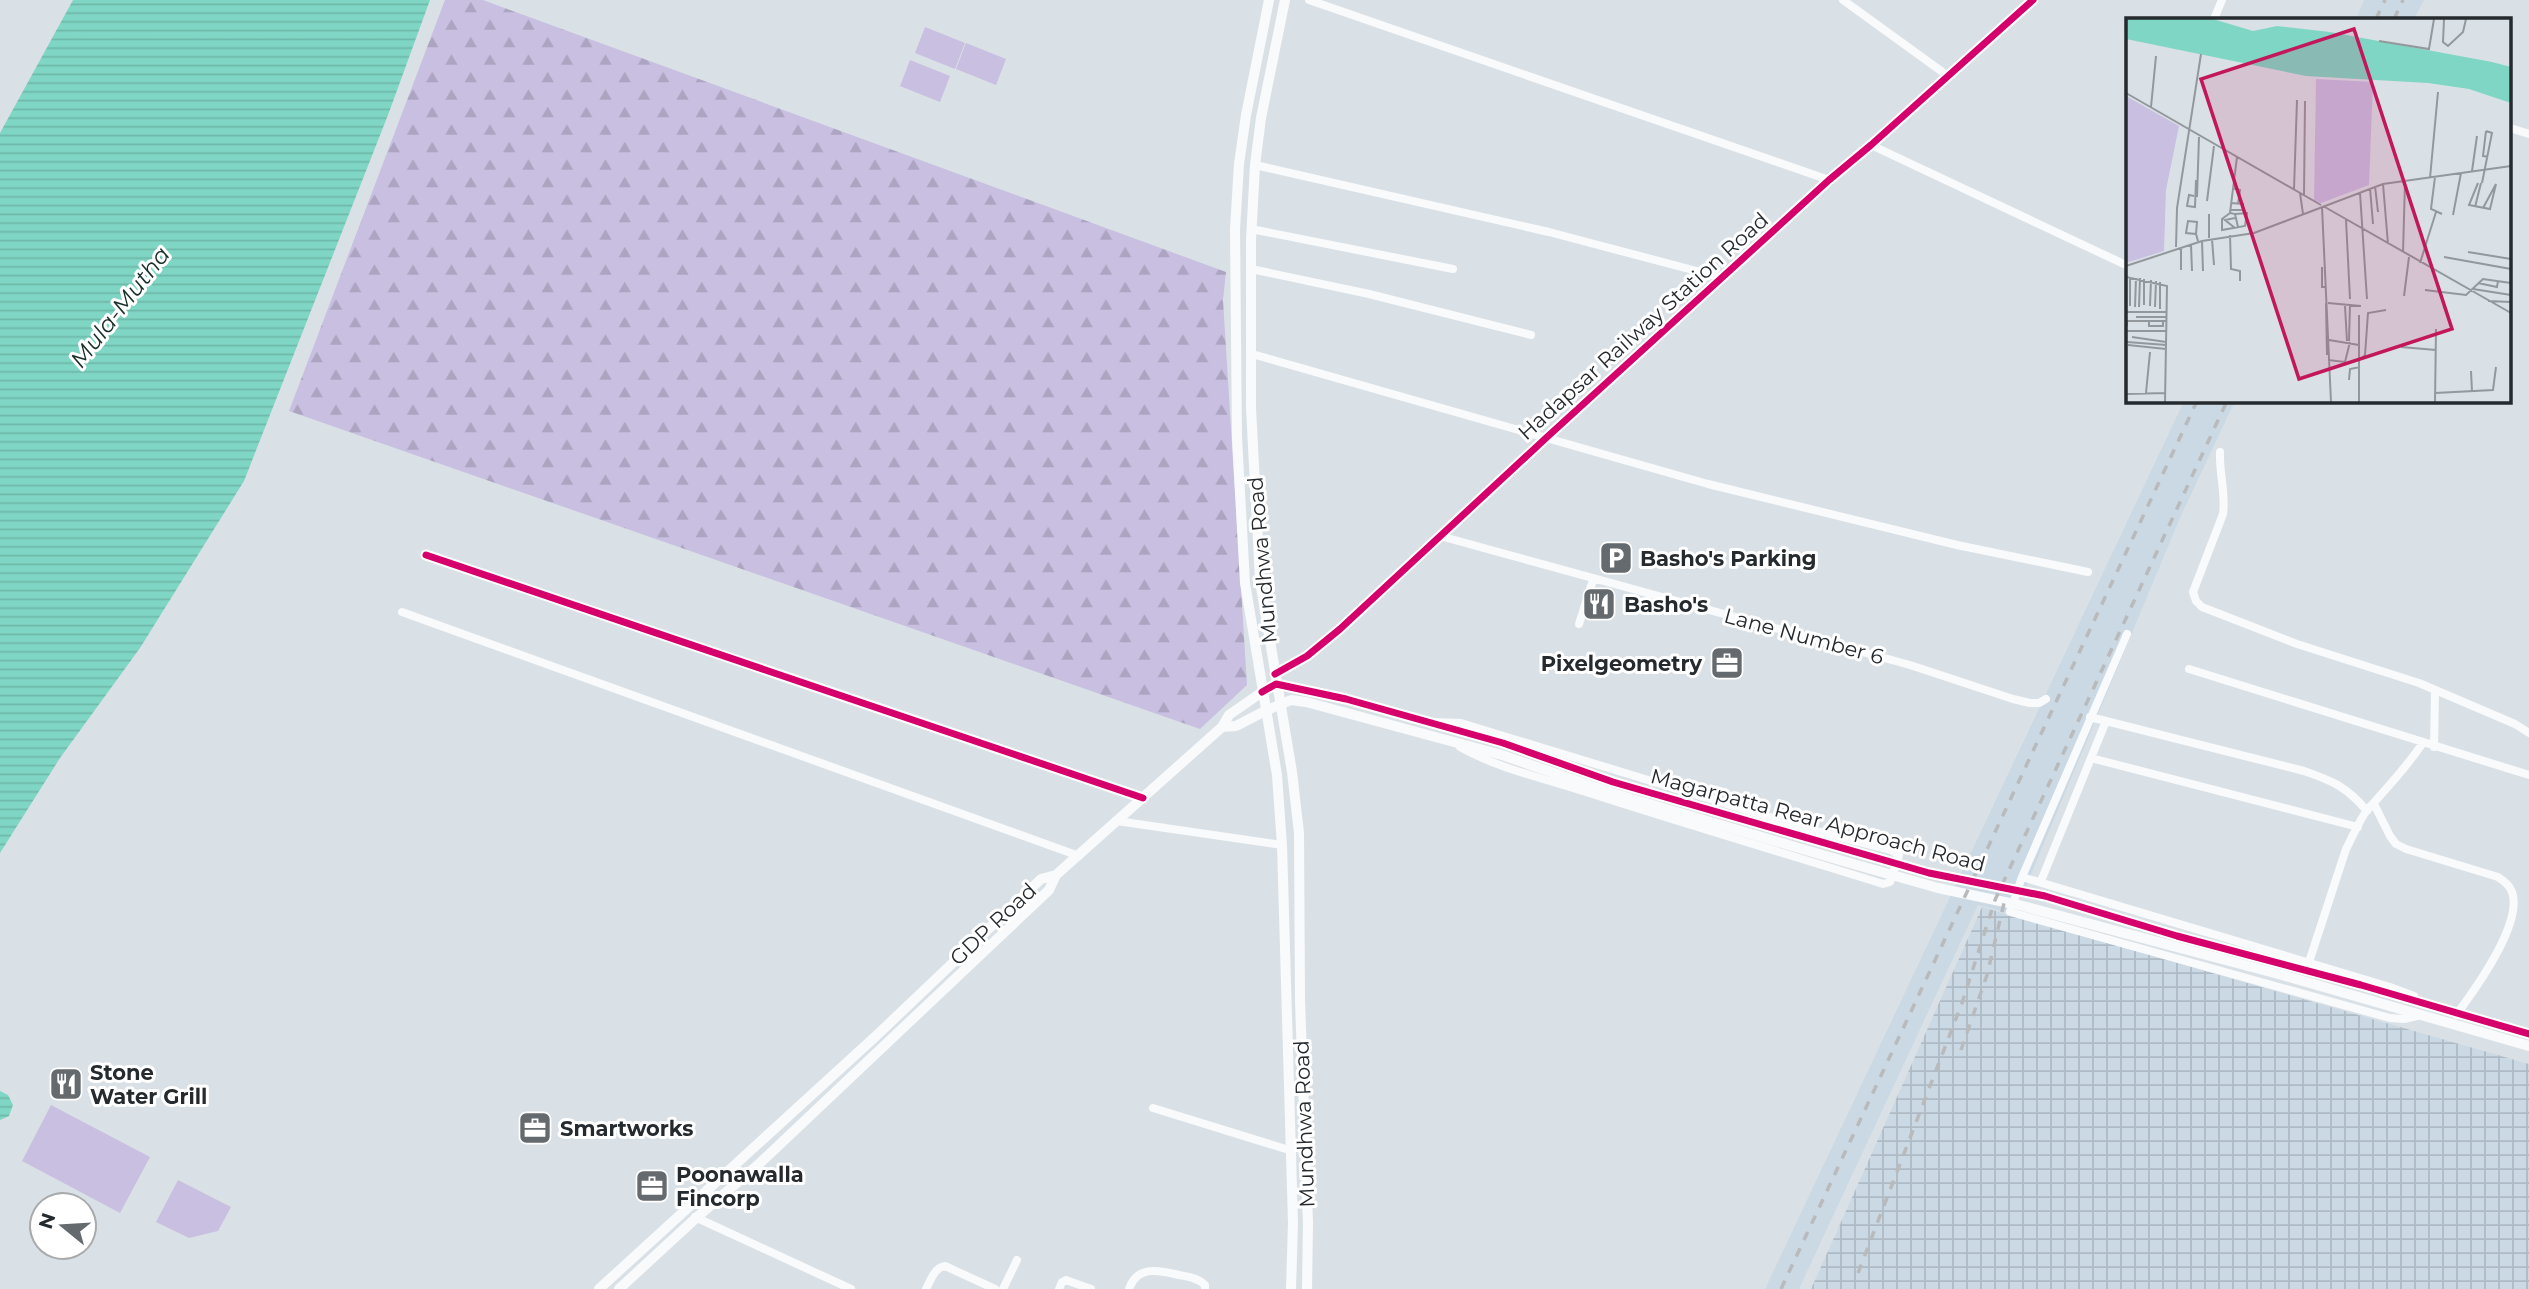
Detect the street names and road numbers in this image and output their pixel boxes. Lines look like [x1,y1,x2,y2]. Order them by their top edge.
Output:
street label: Hadapsar Railway Station Road [1513,207,1773,445]
street label: Mundhwa Road [1242,476,1282,644]
street label: Lane Number 6 [1721,603,1887,669]
street label: Magarpatta Rear Approach Road [1648,763,1988,877]
street label: GDP Road [945,878,1041,970]
street label: Mundhwa Road [1289,1040,1319,1208]

